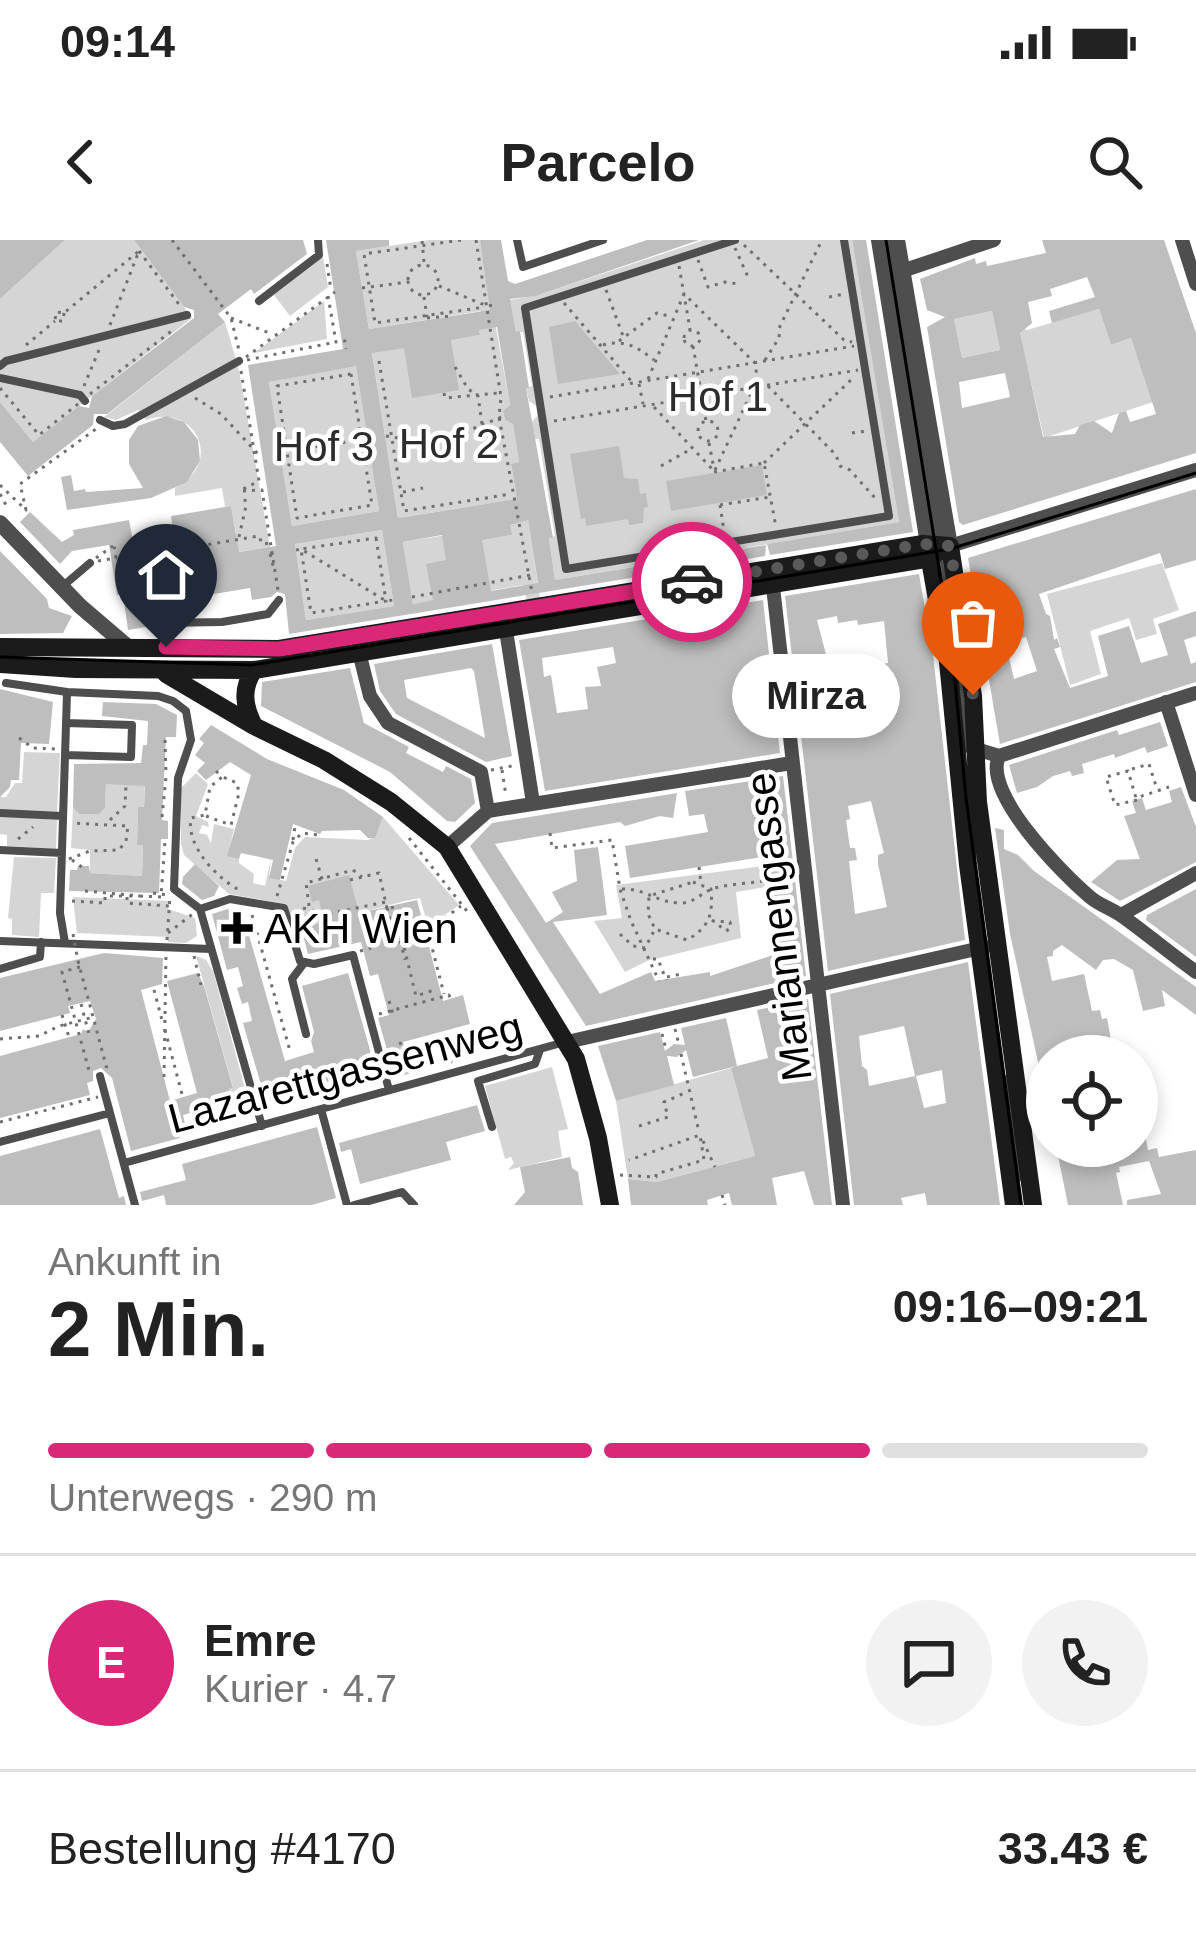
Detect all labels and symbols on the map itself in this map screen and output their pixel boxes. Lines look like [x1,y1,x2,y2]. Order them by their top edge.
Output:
park label: Hof 1 [668,373,768,420]
park label: Hof 2 [399,420,499,467]
park label: Hof 3 [274,423,374,470]
courier [632,522,752,642]
pin [115,524,217,647]
pin [922,572,1024,695]
callout: Mirza [733,653,901,737]
street label: Mariannengasse [736,770,821,1084]
place label: AKH Wien [264,905,458,952]
marker: AKH Wien [221,912,253,944]
street label: Lazarettgassenweg [163,1003,527,1142]

